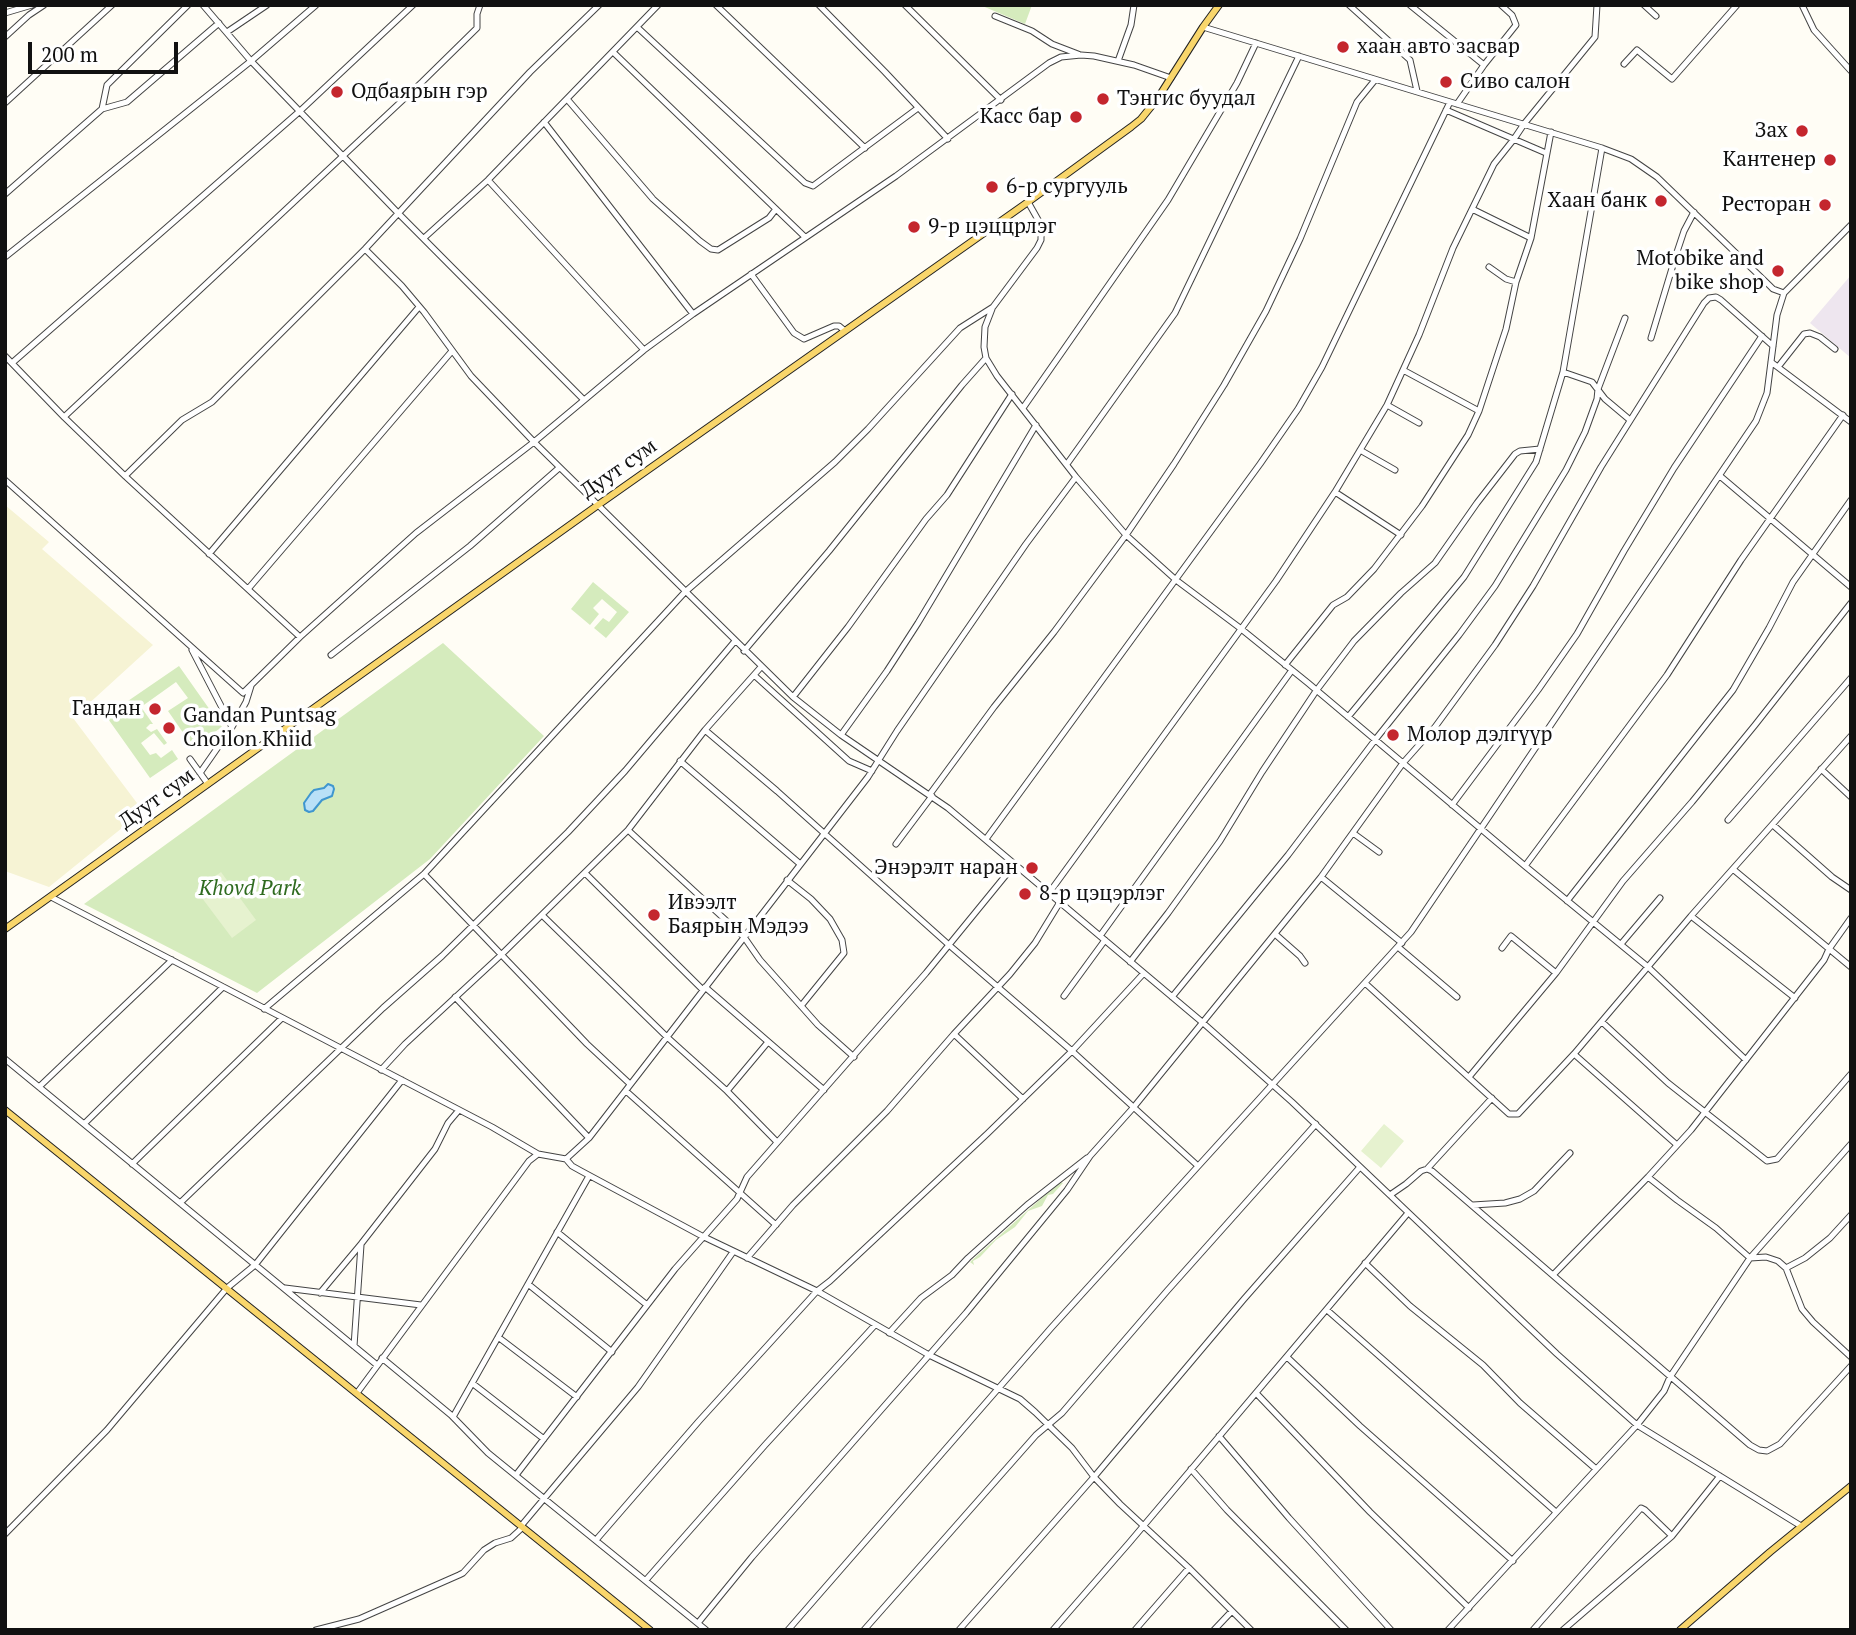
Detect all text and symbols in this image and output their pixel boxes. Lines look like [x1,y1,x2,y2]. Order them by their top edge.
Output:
scale bar [32,28,182,72]
place label: хаан авто засвар [1357,34,1520,60]
marker: хаан авто засвар [1335,39,1351,55]
text: 200 m [41,40,98,68]
place label: Сиво салон [1460,69,1570,95]
marker: Сиво салон [1438,74,1454,90]
place label: Одбаярын гэр [351,79,488,105]
marker: Одбаярын гэр [329,84,345,100]
place label: Тэнгис буудал [1117,86,1256,112]
marker: Тэнгис буудал [1095,91,1111,107]
place label: Касс бар [980,104,1062,130]
marker: Касс бар [1068,109,1084,125]
place label: Зах [1755,118,1788,144]
marker: Зах [1794,123,1810,139]
place label: Кантенер [1723,147,1816,173]
marker: Кантенер [1822,152,1838,168]
place label: 6-р сургууль [1006,174,1128,200]
marker: 6-р сургууль [984,179,1000,195]
place label: Хаан банк [1548,188,1647,214]
place label: Ресторан [1722,192,1811,218]
marker: Хаан банк [1653,193,1669,209]
marker: Ресторан [1817,197,1833,213]
place label: 9-р цэццрлэг [928,214,1056,240]
marker: 9-р цэццрлэг [906,219,922,235]
place label: Motobike and bike shop [1636,246,1764,296]
marker: Motobike and bike shop [1770,263,1786,279]
street label: Дуут сум [576,434,662,504]
place label: Гандан [72,696,141,722]
marker: Гандан [147,701,163,717]
place label: Gandan Puntsag Choilon Khiid [183,703,336,753]
marker: Gandan Puntsag Choilon Khiid [161,720,177,736]
place label: Молор дэлгүүр [1407,722,1552,748]
marker: Молор дэлгүүр [1385,727,1401,743]
street label: Дуут сум [114,763,200,835]
place label: Энэрэлт наран [874,855,1018,881]
marker: Энэрэлт наран [1024,860,1040,876]
park label: Khovd Park [199,876,301,902]
place label: 8-р цэцэрлэг [1039,881,1165,907]
marker: 8-р цэцэрлэг [1017,886,1033,902]
place label: Ивээлт Баярын Мэдээ [668,890,809,940]
marker: Ивээлт Баярын Мэдээ [646,907,662,923]

